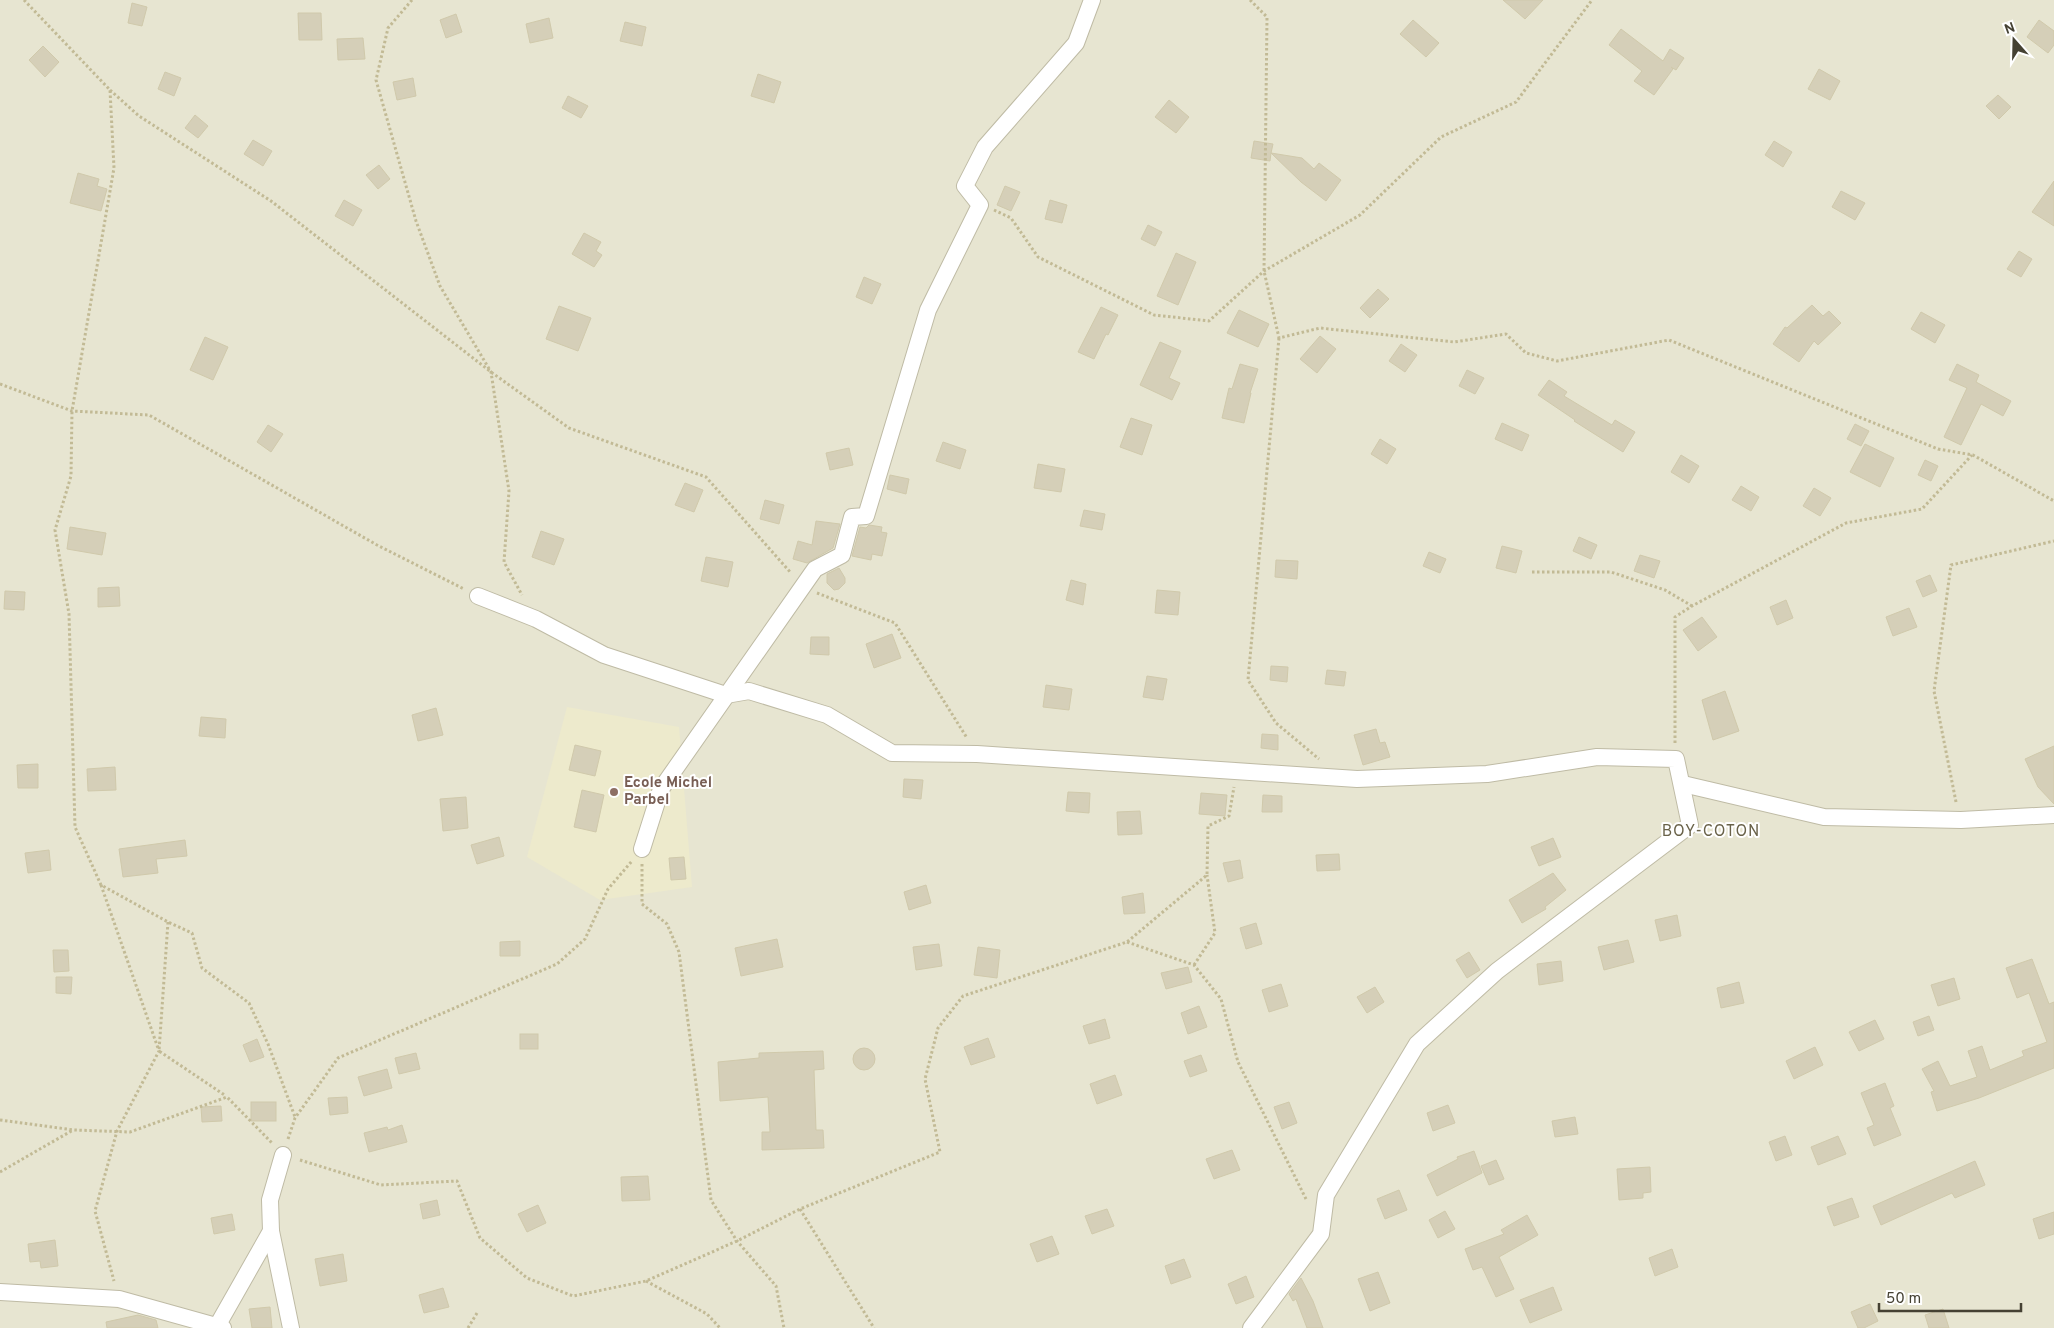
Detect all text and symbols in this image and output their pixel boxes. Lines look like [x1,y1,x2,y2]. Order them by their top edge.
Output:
north arrow [1989,15,2039,65]
text: N [2002,19,2018,39]
place label: Ecole Michel Parbel [624,774,712,810]
marker: Ecole Michel Parbel [608,786,620,798]
district label: BOY-COTON [1662,822,1760,842]
scale bar [1879,1280,2022,1312]
text: 50 m [1886,1290,1921,1309]

